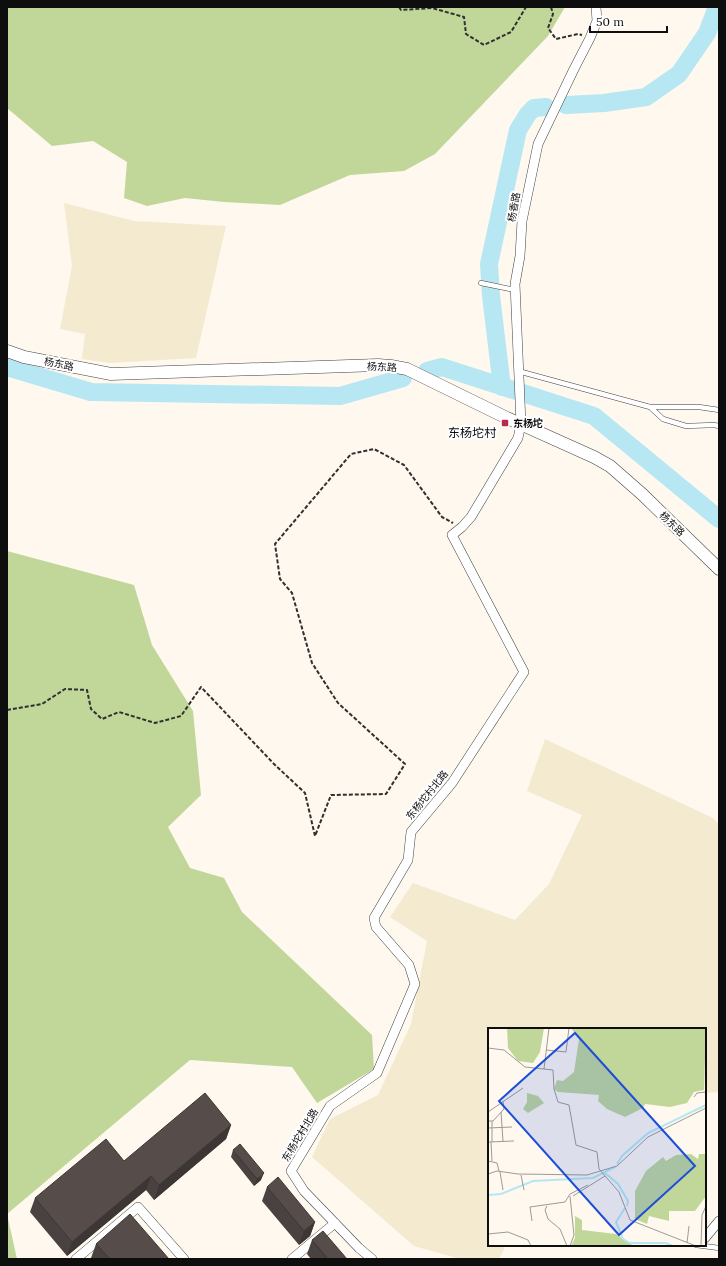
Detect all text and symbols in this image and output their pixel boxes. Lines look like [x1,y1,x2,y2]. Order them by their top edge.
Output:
scale bar [590,8,667,34]
text: 50 m [596,14,624,29]
street label: 杨香路 [505,191,523,223]
street label: 杨东路 [43,355,75,373]
street label: 杨东路 [367,360,397,374]
place label: 东杨坨 [513,417,543,430]
marker: 东杨坨 [500,418,510,428]
district label: 东杨坨村 [448,425,497,440]
street label: 杨东路 [657,509,687,539]
street label: 东杨坨村北路 [403,768,451,822]
inset map [488,1028,706,1246]
street label: 东杨坨村北路 [279,1106,321,1164]

